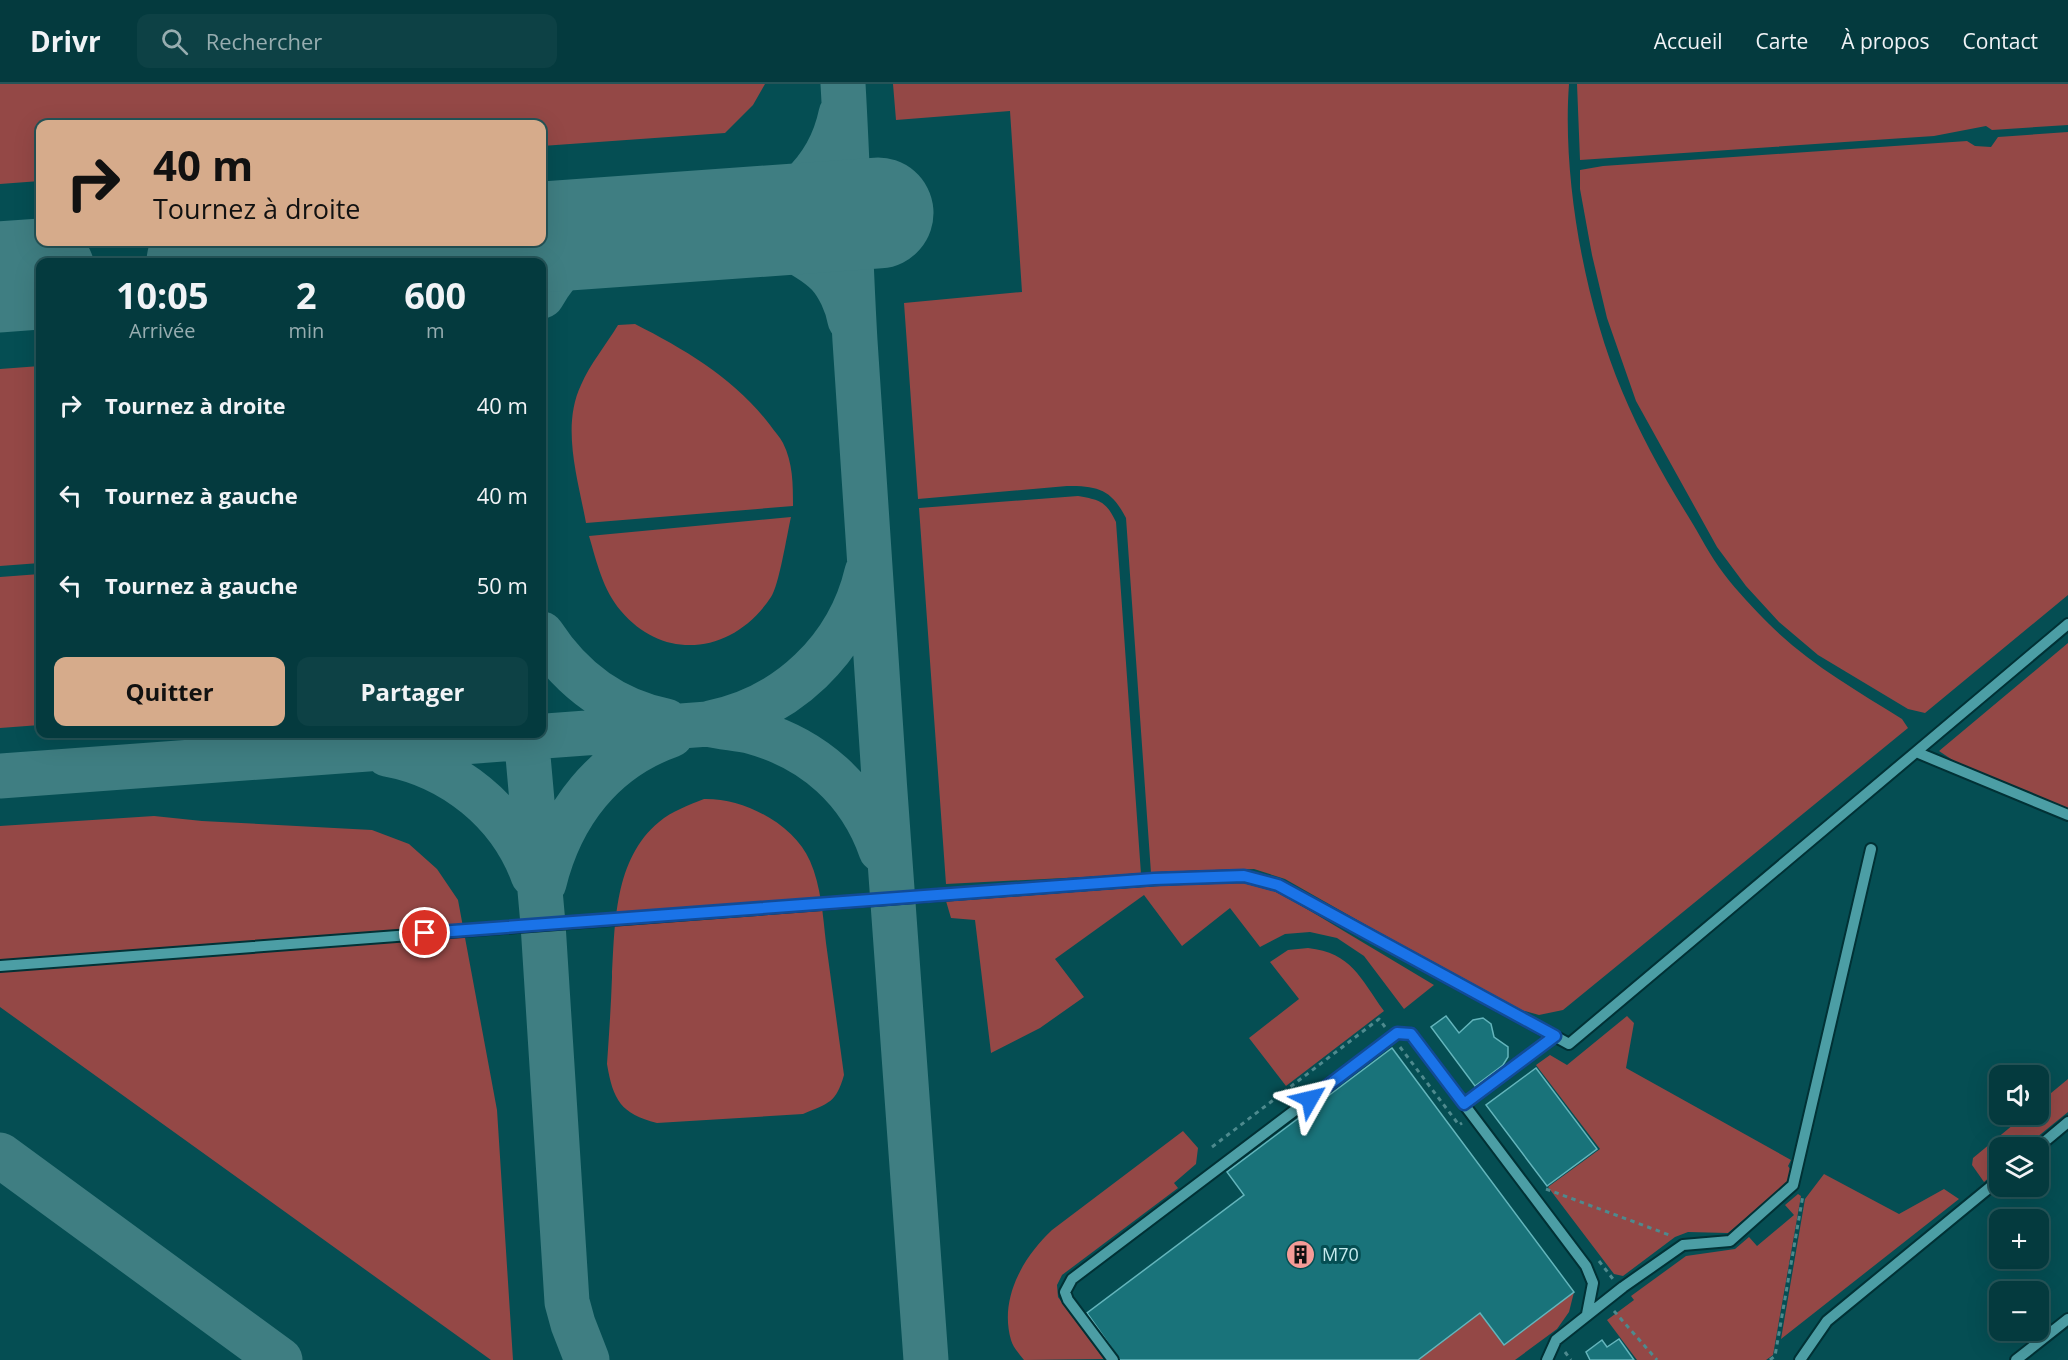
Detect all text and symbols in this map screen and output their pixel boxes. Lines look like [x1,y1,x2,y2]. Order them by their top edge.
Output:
search box [137,14,557,68]
text: Drivr [30,22,101,60]
icon: search [158,25,191,58]
text: Rechercher [206,26,322,56]
text: Accueil [1654,27,1722,55]
text: Carte [1755,27,1808,55]
text: À propos [1841,27,1930,55]
text: Contact [1963,27,2038,55]
text: 40 m [153,136,253,193]
icon: right [54,144,132,222]
text: Tournez à droite [153,190,361,227]
text: 10:05 [116,271,209,320]
text: 2 [296,271,317,320]
text: 600 [404,271,466,320]
text: Arrivée [129,317,195,344]
text: min [288,317,324,344]
text: m [426,317,444,344]
icon: right [54,389,87,422]
text: Tournez à droite [105,390,286,420]
text: 40 m [477,390,528,420]
icon: left [54,479,87,512]
text: Tournez à gauche [105,480,298,510]
text: 40 m [477,480,528,510]
icon: left [54,569,87,602]
text: Tournez à gauche [105,570,298,600]
text: 50 m [477,570,528,600]
button: Quitter [54,657,285,726]
button: Partager [297,657,528,726]
pin [399,907,450,958]
icon: arrive [408,916,441,949]
map controls [1989,1065,2049,1341]
button: sound [1989,1065,2049,1125]
position arrow [1278,1067,1342,1131]
button: layers [1989,1137,2049,1197]
button: + [1989,1209,2049,1269]
building icon: M70 [1285,1238,1317,1270]
place label: M70 [1322,1242,1359,1266]
button: − [1989,1281,2049,1341]

